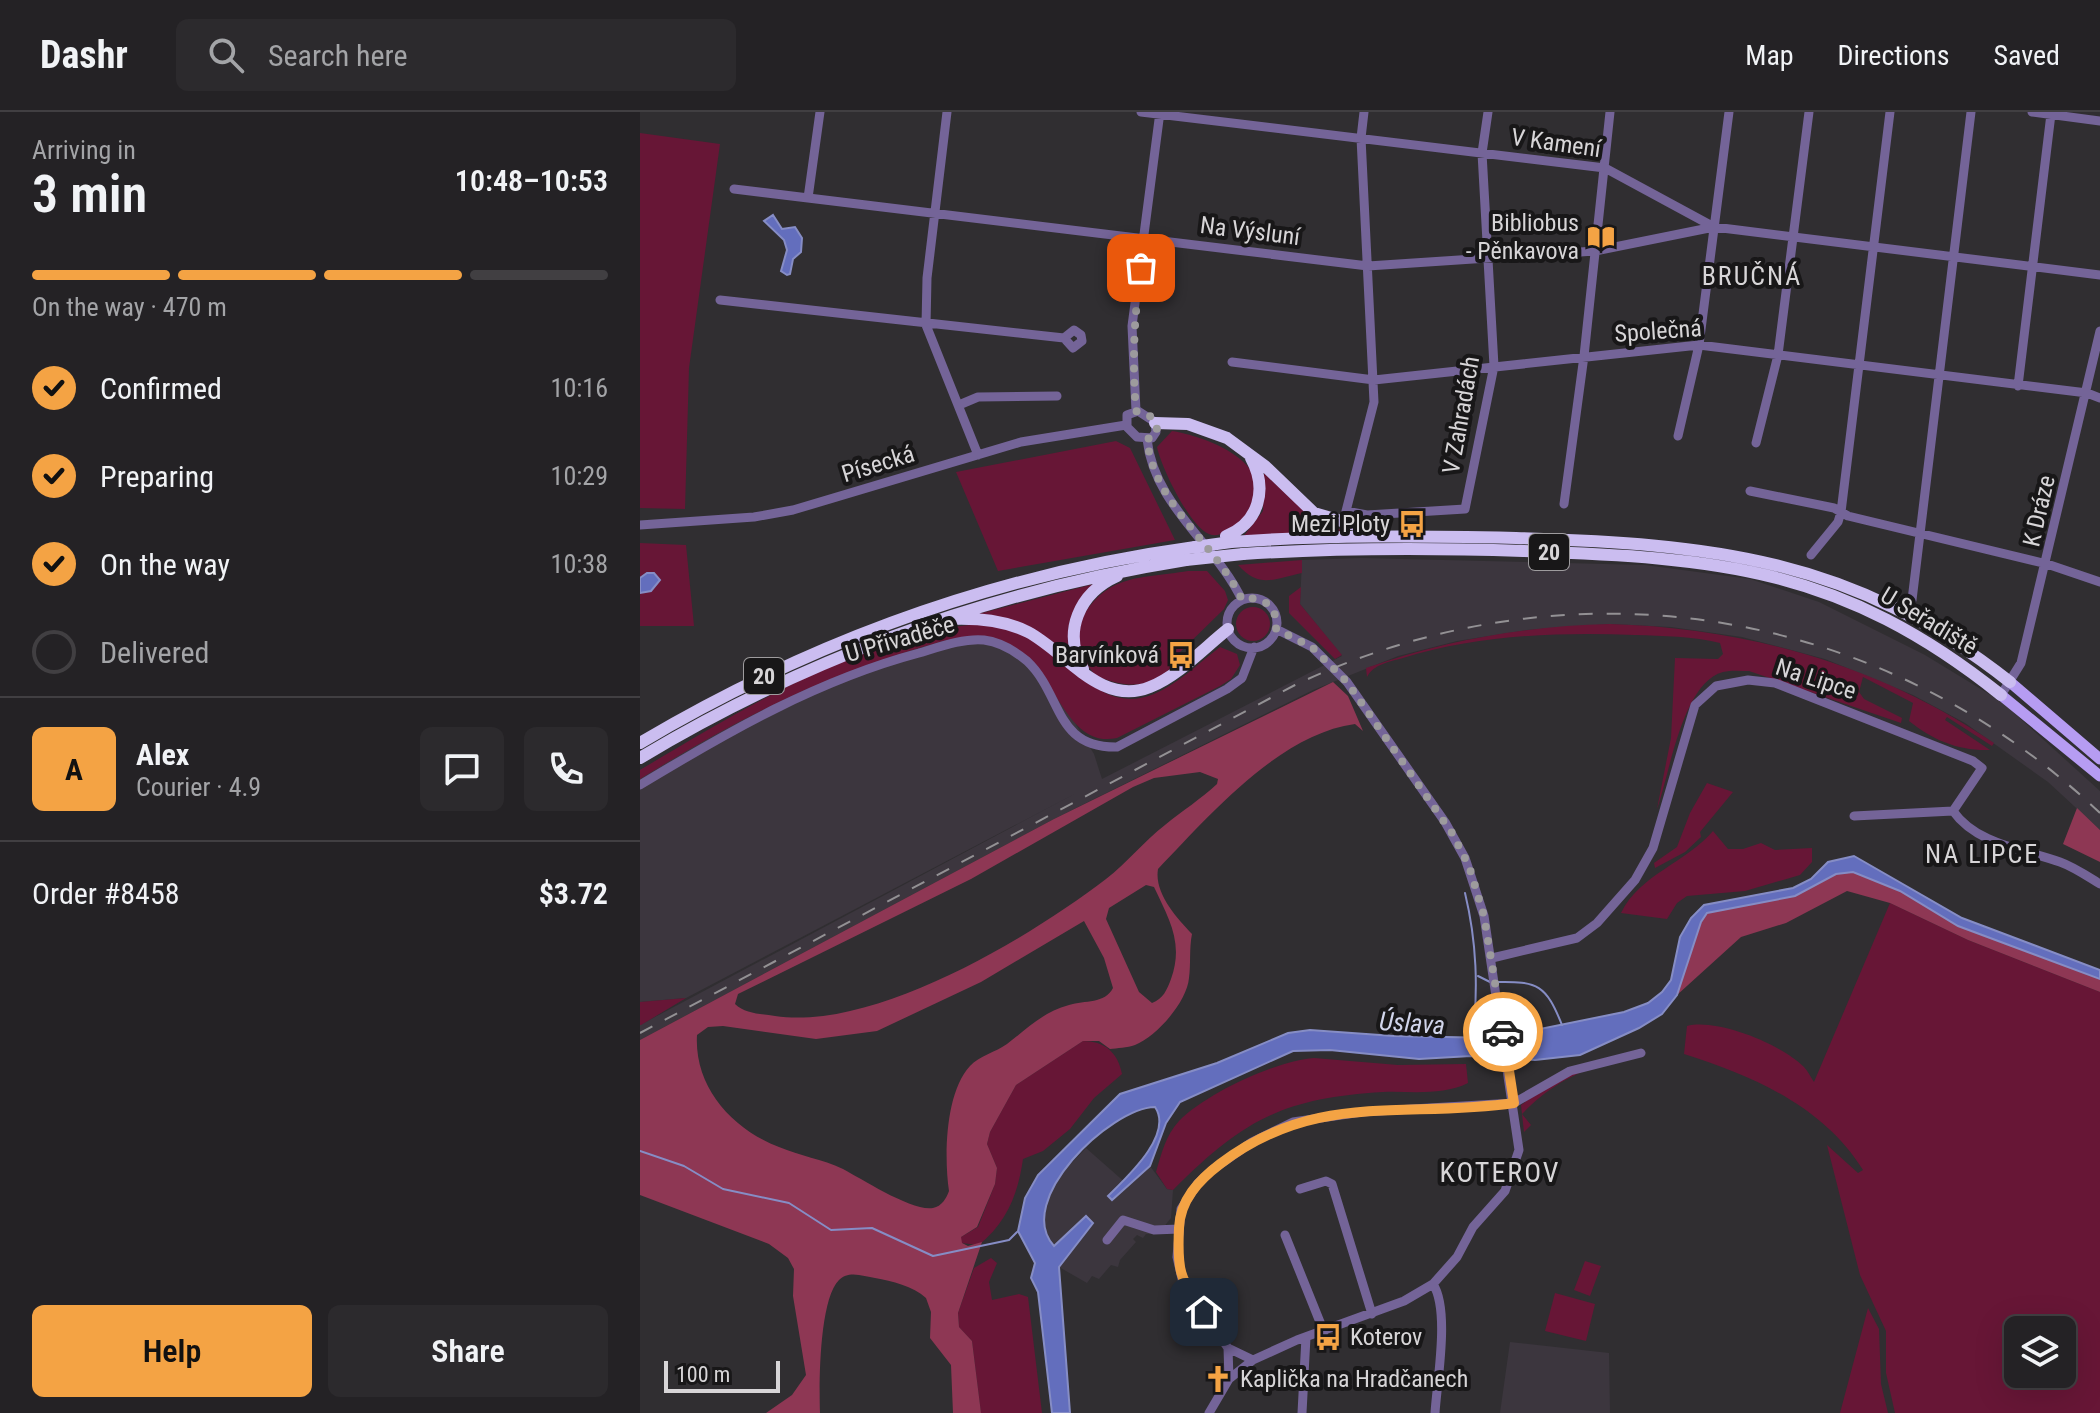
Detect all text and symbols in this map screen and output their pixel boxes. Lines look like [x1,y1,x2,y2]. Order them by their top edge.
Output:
search box [176,19,736,91]
text: Dashr [40,33,128,77]
icon: search [204,33,248,77]
text: Search here [268,38,407,73]
text: Map [1745,39,1794,72]
text: Directions [1838,39,1949,72]
text: Saved [1993,39,2060,72]
street label: V Kamení [1509,123,1604,163]
text: Arriving in [32,135,136,165]
text: 10:48–10:53 [455,163,608,198]
text: 3 min [32,164,147,225]
place label: Bibliobus - Pěnkavova [1466,209,1579,265]
street label: Na Výsluní [1198,211,1303,251]
library icon: Bibliobus - Pěnkavova [1586,222,1616,252]
pin [1107,234,1175,302]
icon: bag [1119,246,1163,290]
district label: BRUČNÁ [1702,261,1802,291]
text: On the way · 470 m [32,292,227,322]
street label: Společná [1613,314,1703,348]
street label: V Zahradách [1437,354,1485,476]
icon: check [32,366,76,410]
text: Confirmed [100,371,222,406]
text: 10:16 [551,373,608,403]
street label: Písecká [838,440,918,488]
icon: check [32,454,76,498]
text: Preparing [100,459,214,494]
text: 10:29 [551,461,608,491]
street label: K Dráze [2017,473,2061,549]
bus stop icon: Mezi Ploty [1397,509,1427,539]
place label: Mezi Ploty [1291,510,1390,538]
road number: 20 [1529,534,1569,570]
icon: check [32,542,76,586]
text: On the way [100,547,230,582]
text: 10:38 [551,549,608,579]
street label: U Seřadiště [1876,581,1982,661]
street label: U Přivaděče [842,610,958,668]
text: Delivered [100,635,209,670]
bus stop icon: Barvínková [1166,640,1196,670]
place label: Barvínková [1055,641,1159,669]
street label: Na Lipce [1772,653,1860,705]
road number: 20 [744,658,784,694]
button: chat [420,727,504,811]
button: phone [524,727,608,811]
text: Alex [136,737,189,772]
text: A [65,752,83,787]
text: Courier · 4.9 [136,772,261,802]
district label: NA LIPCE [1925,839,2039,869]
text: Order #8458 [32,876,180,911]
text: $3.72 [539,876,608,911]
courier [1463,992,1543,1072]
water label: Úslava [1378,1006,1446,1040]
icon: car [1481,1010,1525,1054]
district label: KOTEROV [1440,1156,1560,1189]
pin [1170,1278,1238,1346]
icon: home [1182,1290,1226,1334]
button: Help [32,1305,312,1397]
button: Share [328,1305,608,1397]
map controls [2004,1316,2076,1388]
button: layers [2004,1316,2076,1388]
bus stop icon: Koterov [1313,1322,1343,1352]
place label: Koterov [1350,1323,1422,1351]
scale bar [664,1357,780,1393]
text: 100 m [676,1362,730,1387]
church icon: Kaplička na Hradčanech [1203,1364,1233,1394]
place label: Kaplička na Hradčanech [1240,1365,1468,1393]

